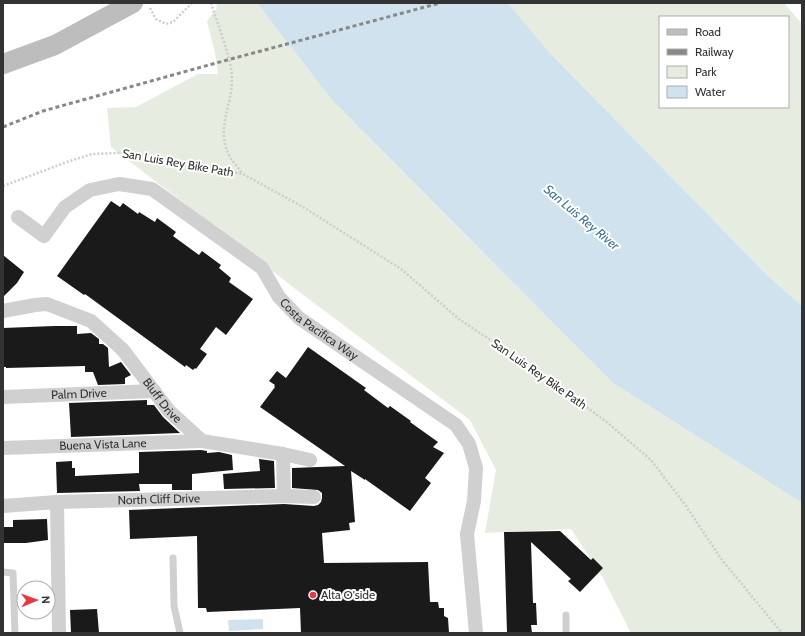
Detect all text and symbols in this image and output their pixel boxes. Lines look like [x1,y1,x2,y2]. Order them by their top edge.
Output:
legend [659,16,789,108]
text: Road [695,24,721,39]
text: Railway [695,44,733,59]
text: Park [695,64,717,79]
text: Water [695,84,726,99]
street label: San Luis Rey Bike Path [121,145,235,180]
water label: San Luis Rey River [541,181,624,254]
street label: Costa Pacifica Way [277,295,361,363]
street label: San Luis Rey Bike Path [489,335,590,412]
street label: Bluff Drive [140,375,185,426]
street label: Palm Drive [51,385,107,402]
street label: Buena Vista Lane [59,435,147,453]
street label: North Cliff Drive [117,490,200,507]
north arrow [16,580,56,620]
place label: Alta O'side [321,587,375,602]
marker: Alta O'side [308,590,318,600]
text: N [39,596,53,604]

